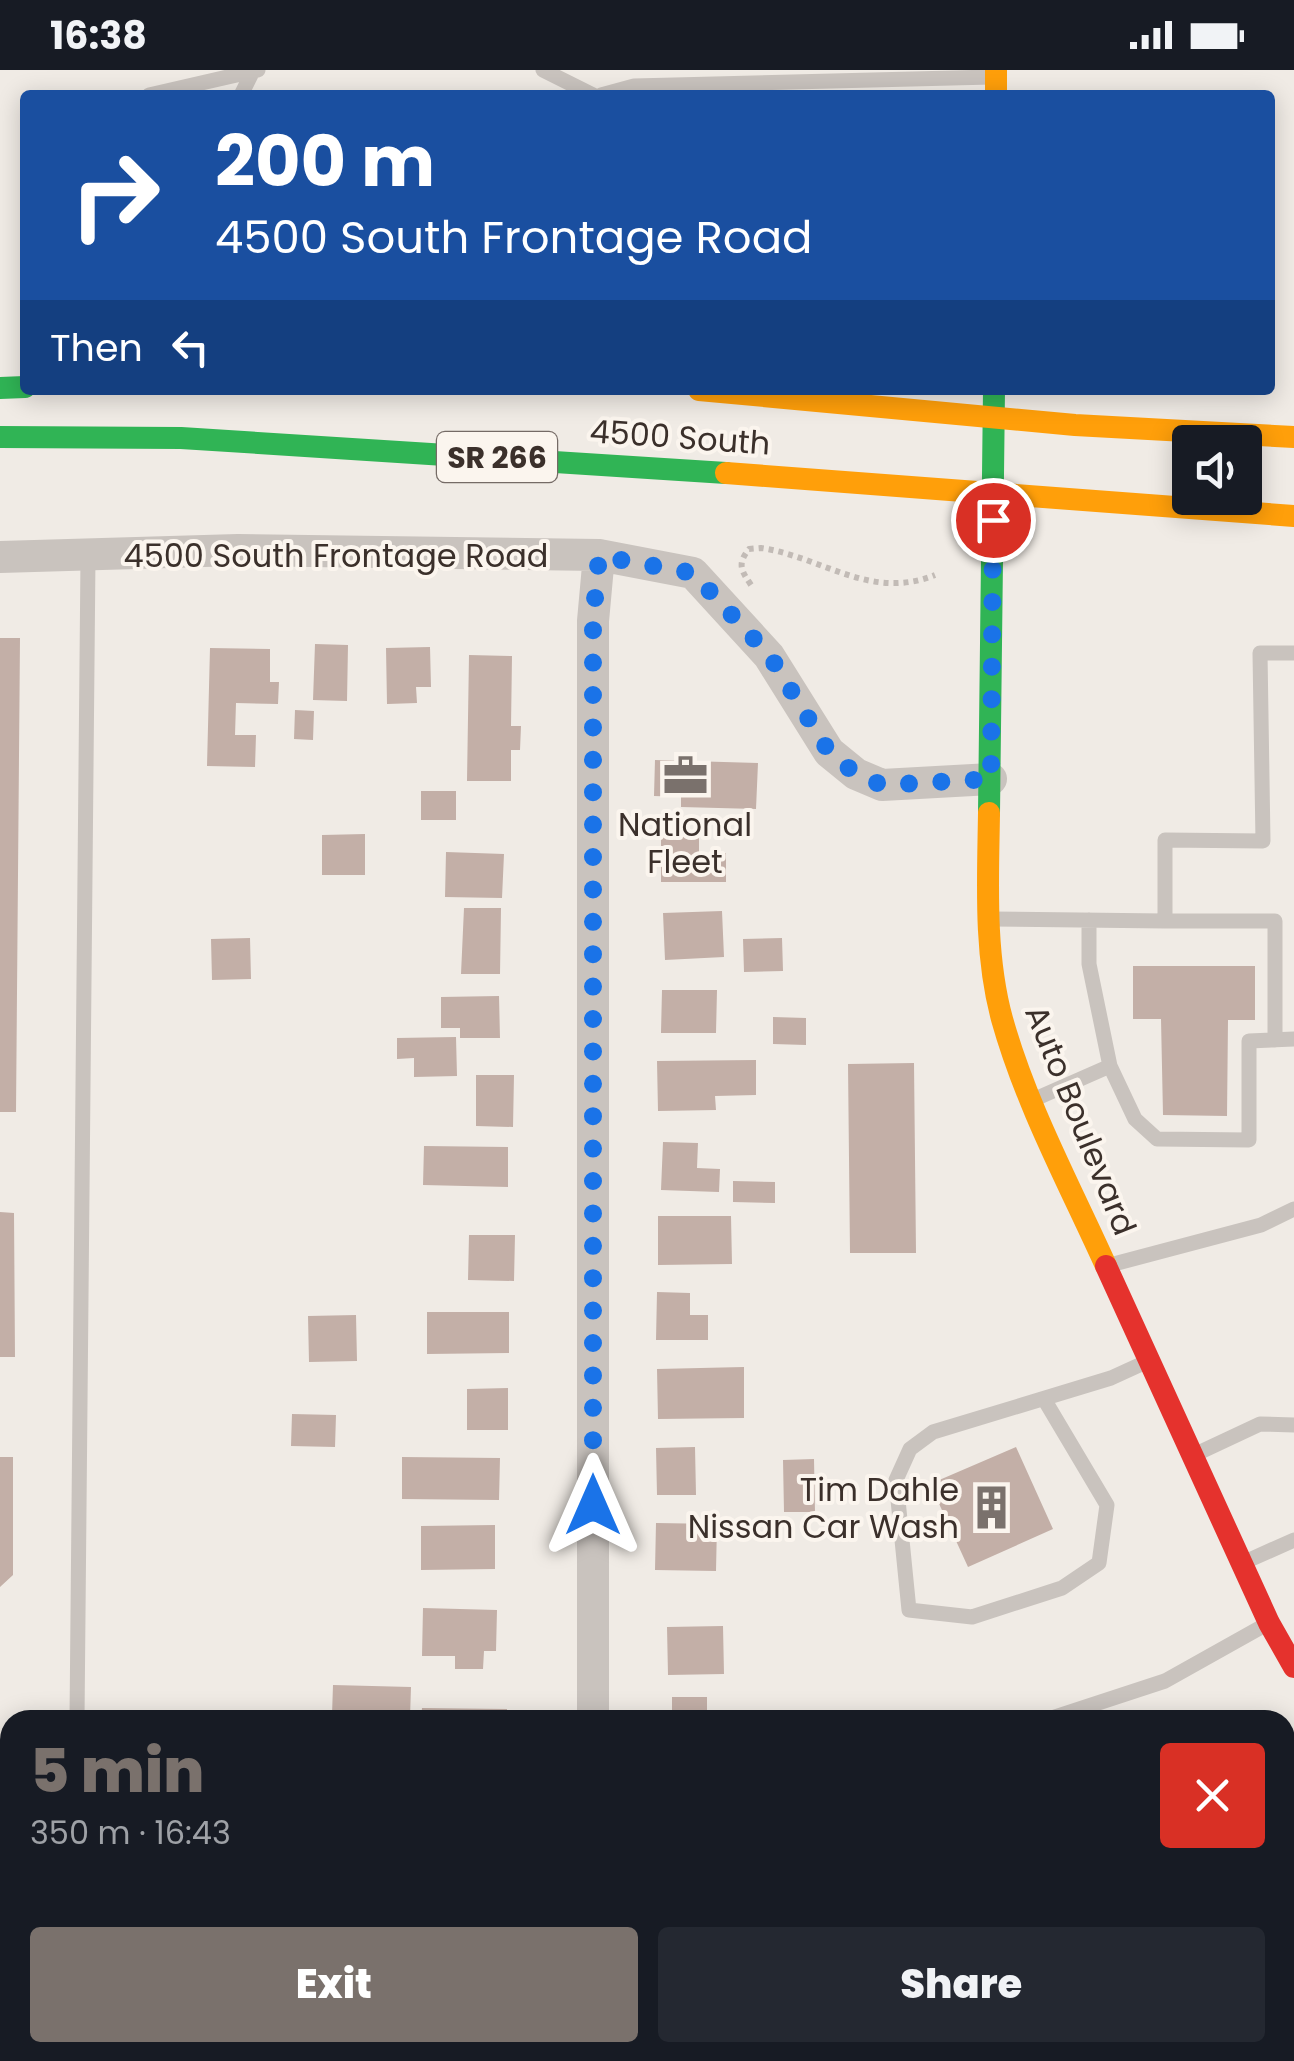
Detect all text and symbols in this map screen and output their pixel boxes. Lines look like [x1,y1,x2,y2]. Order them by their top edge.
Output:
text: 16:38 [50,9,147,62]
text: 200 m [215,112,435,211]
icon: right [50,130,180,260]
text: 4500 South Frontage Road [215,206,813,269]
icon: left [163,320,218,375]
text: Then [50,321,143,374]
street label: 4500 South [588,408,772,466]
map controls [1172,425,1262,515]
button: sound [1172,425,1262,515]
road number: SR 266 [437,432,557,482]
pin [951,478,1036,563]
icon: arrive [966,493,1021,548]
street label: 4500 South Frontage Road [124,533,548,578]
office icon: National Fleet [661,752,709,800]
place label: National Fleet [618,802,752,884]
street label: Auto Boulevard [1014,998,1148,1242]
position arrow [541,1453,645,1557]
place label: Tim Dahle Nissan Car Wash [688,1467,959,1549]
building icon: Tim Dahle Nissan Car Wash [968,1483,1016,1531]
text: 5 min [30,1729,204,1813]
button: close [1160,1743,1265,1848]
text: 350 m · 16:43 [30,1810,231,1855]
button: Exit [30,1927,638,2042]
button: Share [658,1927,1265,2042]

